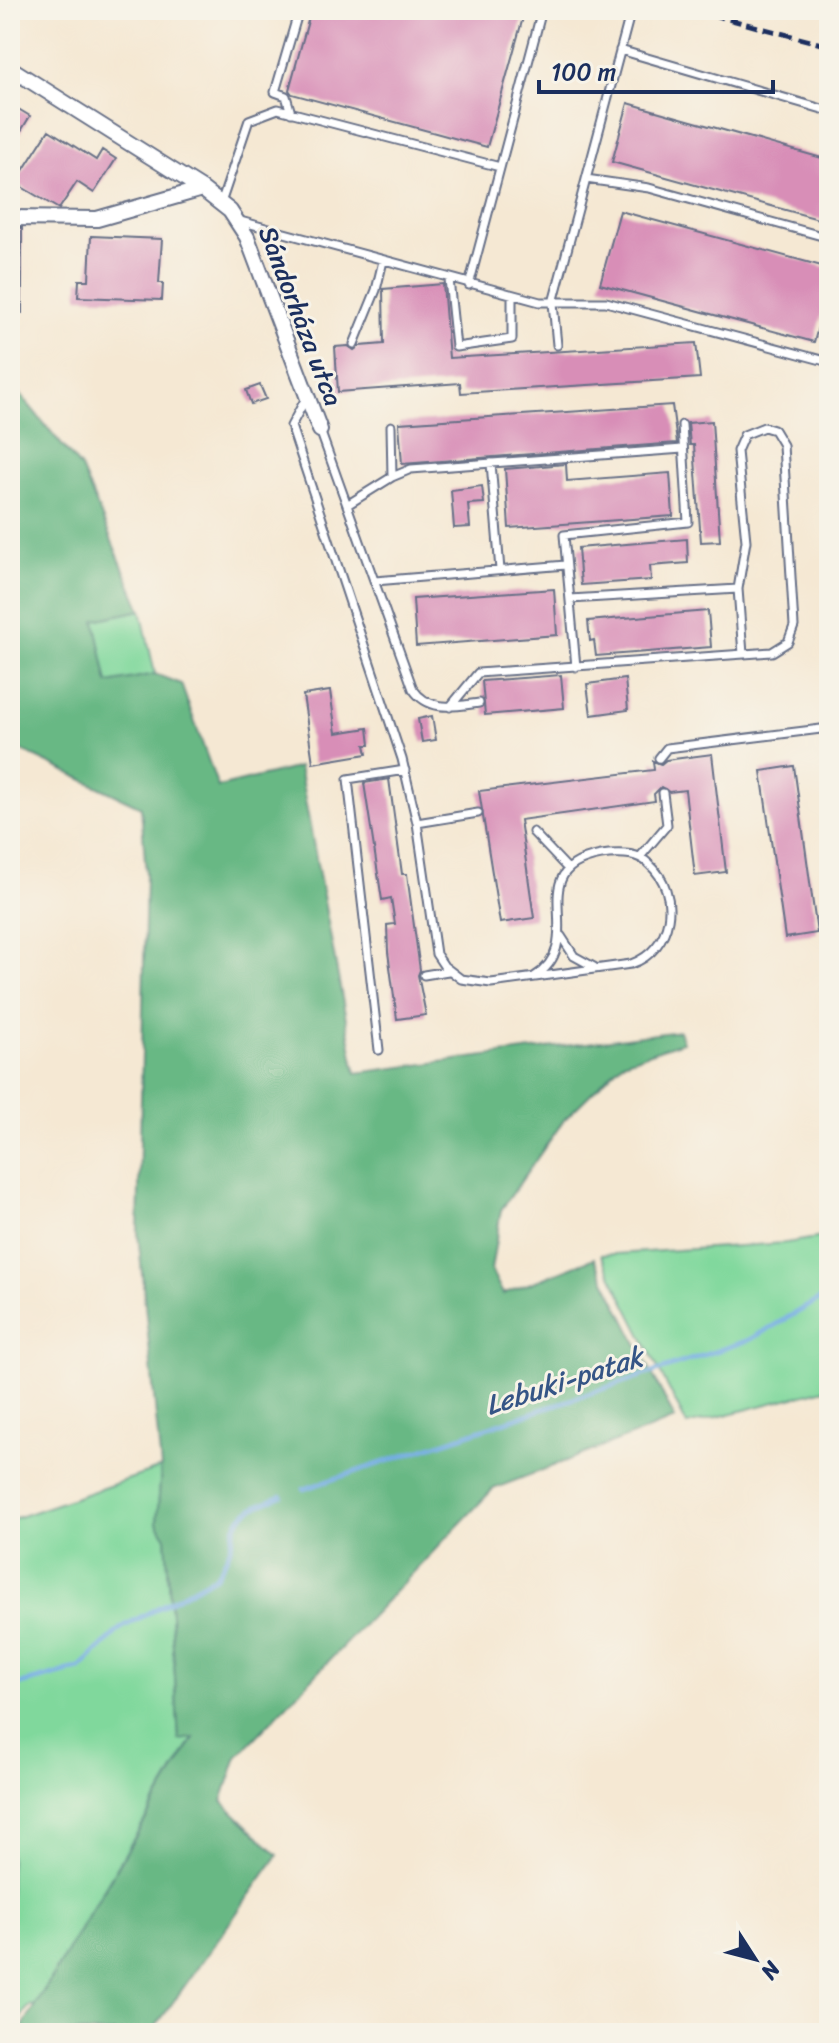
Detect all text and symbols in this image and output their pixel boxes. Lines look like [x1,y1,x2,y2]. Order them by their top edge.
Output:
scale bar [539,44,773,94]
text: 100 m [551,51,616,93]
street label: Sándorháza utca [245,219,357,413]
water label: Lebuki-patak [479,1332,652,1430]
north arrow [715,1919,795,1999]
text: N [750,1952,792,1989]

